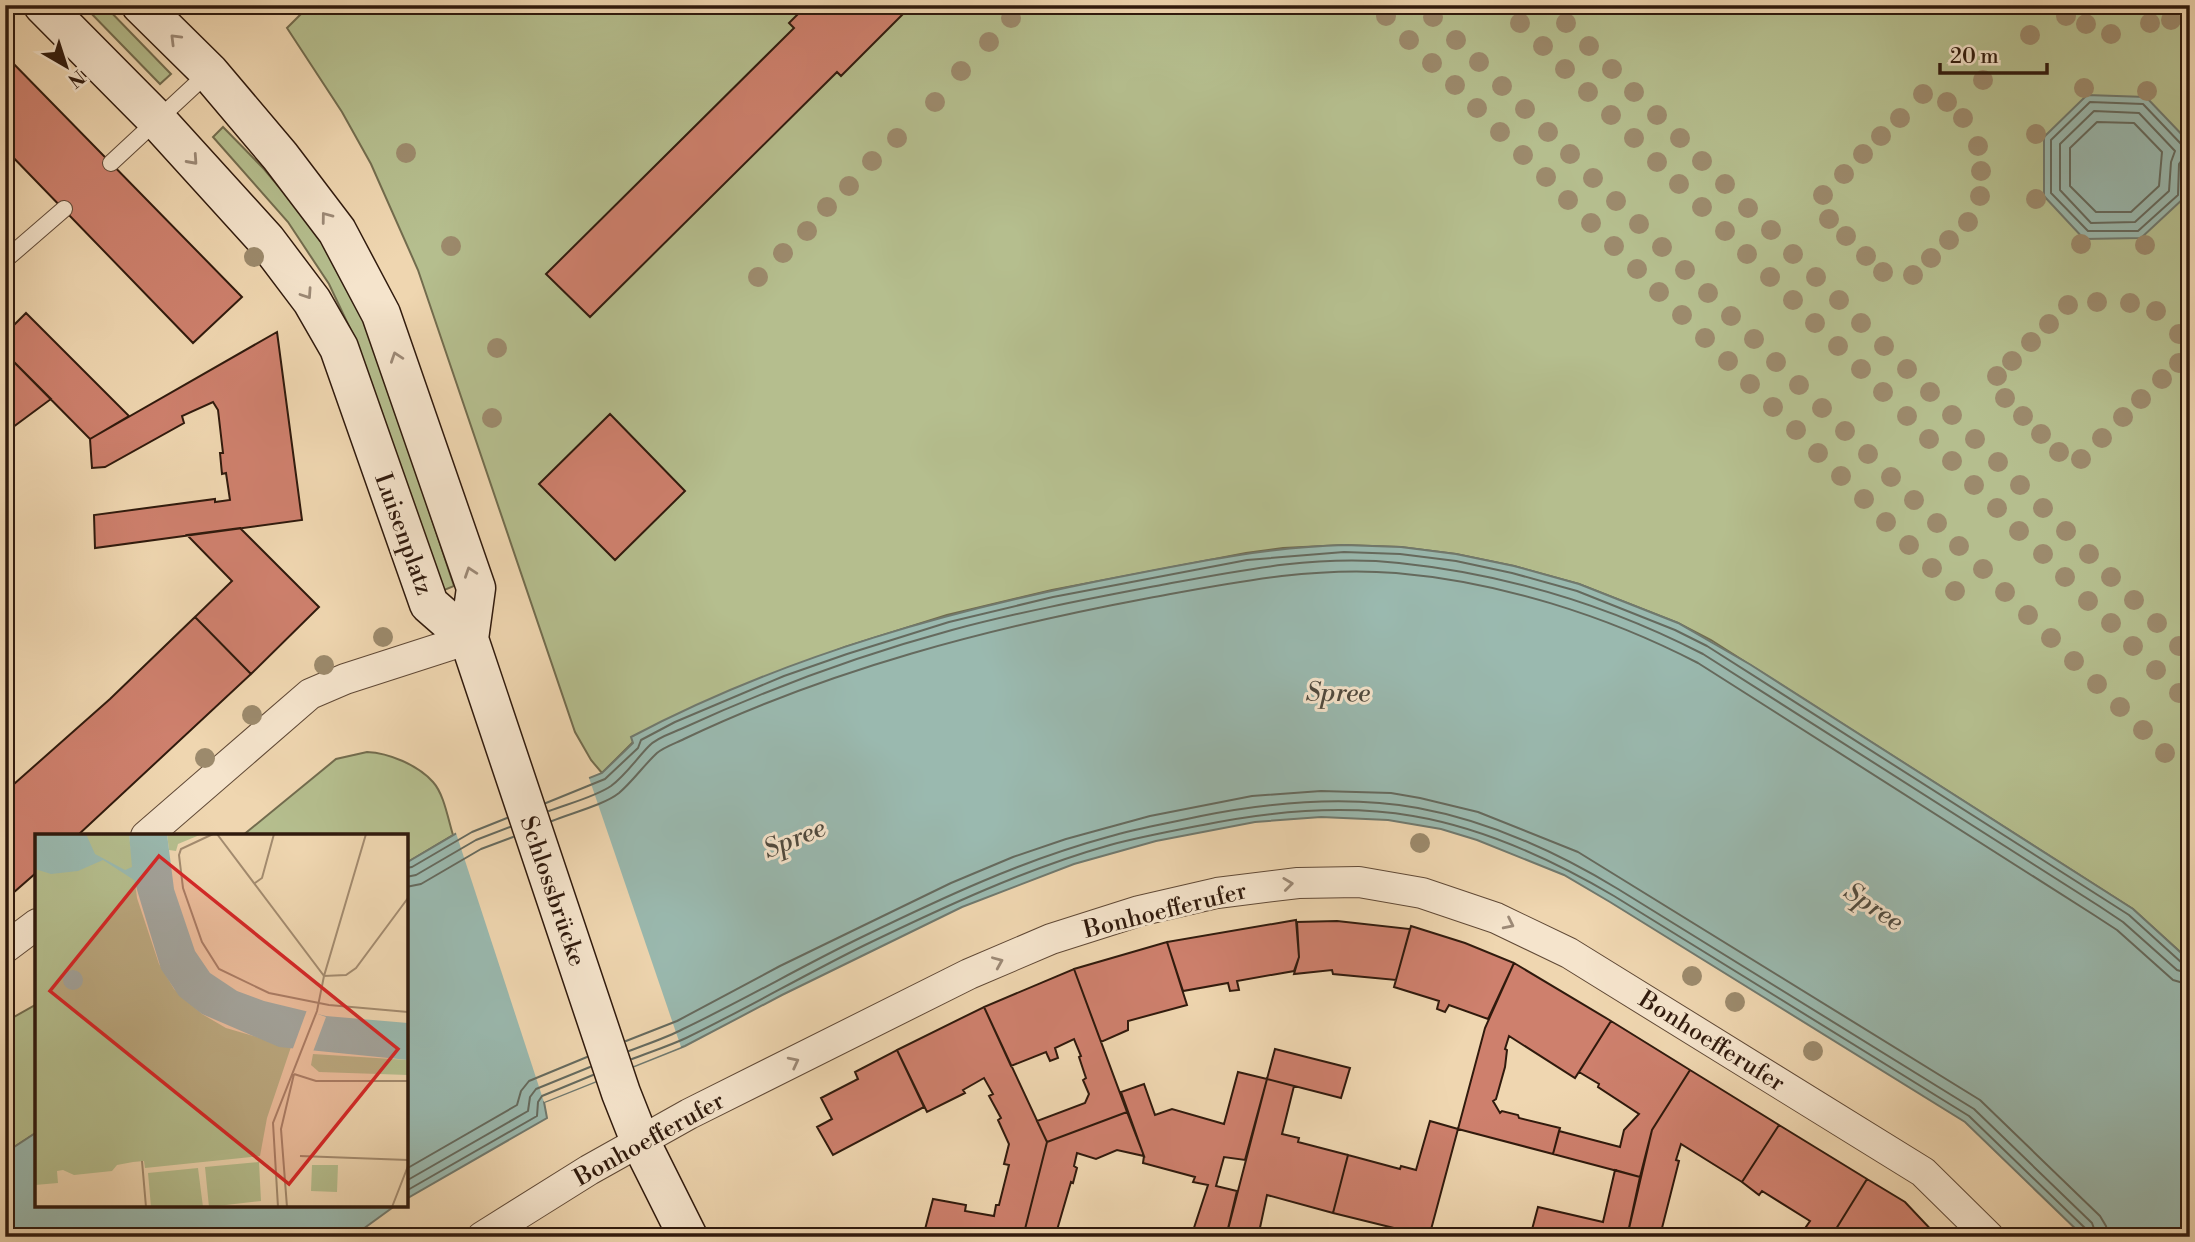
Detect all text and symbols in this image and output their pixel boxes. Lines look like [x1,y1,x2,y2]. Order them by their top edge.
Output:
north arrow [32,32,102,102]
scale bar [1940,32,2046,76]
one-way arrow [170,34,183,47]
text: 20 m [1950,44,1999,70]
text: N [63,64,89,92]
one-way arrow [185,152,198,165]
one-way arrow [321,212,334,225]
one-way arrow [299,286,311,299]
one-way arrow [390,351,404,363]
street label: Luisenplatz [367,469,439,599]
one-way arrow [464,566,478,578]
water label: Spree [1305,676,1371,710]
street label: Schlossbrücke [512,812,592,970]
water label: Spree [758,812,830,866]
inset map [35,834,408,1207]
water label: Spree [1838,875,1909,938]
street label: Bonhoefferufer [1080,876,1250,946]
one-way arrow [1282,877,1293,892]
one-way arrow [1501,916,1514,930]
one-way arrow [991,956,1003,970]
street label: Bonhoefferufer [1632,984,1790,1099]
one-way arrow [787,1056,799,1070]
street label: Bonhoefferufer [568,1086,730,1194]

